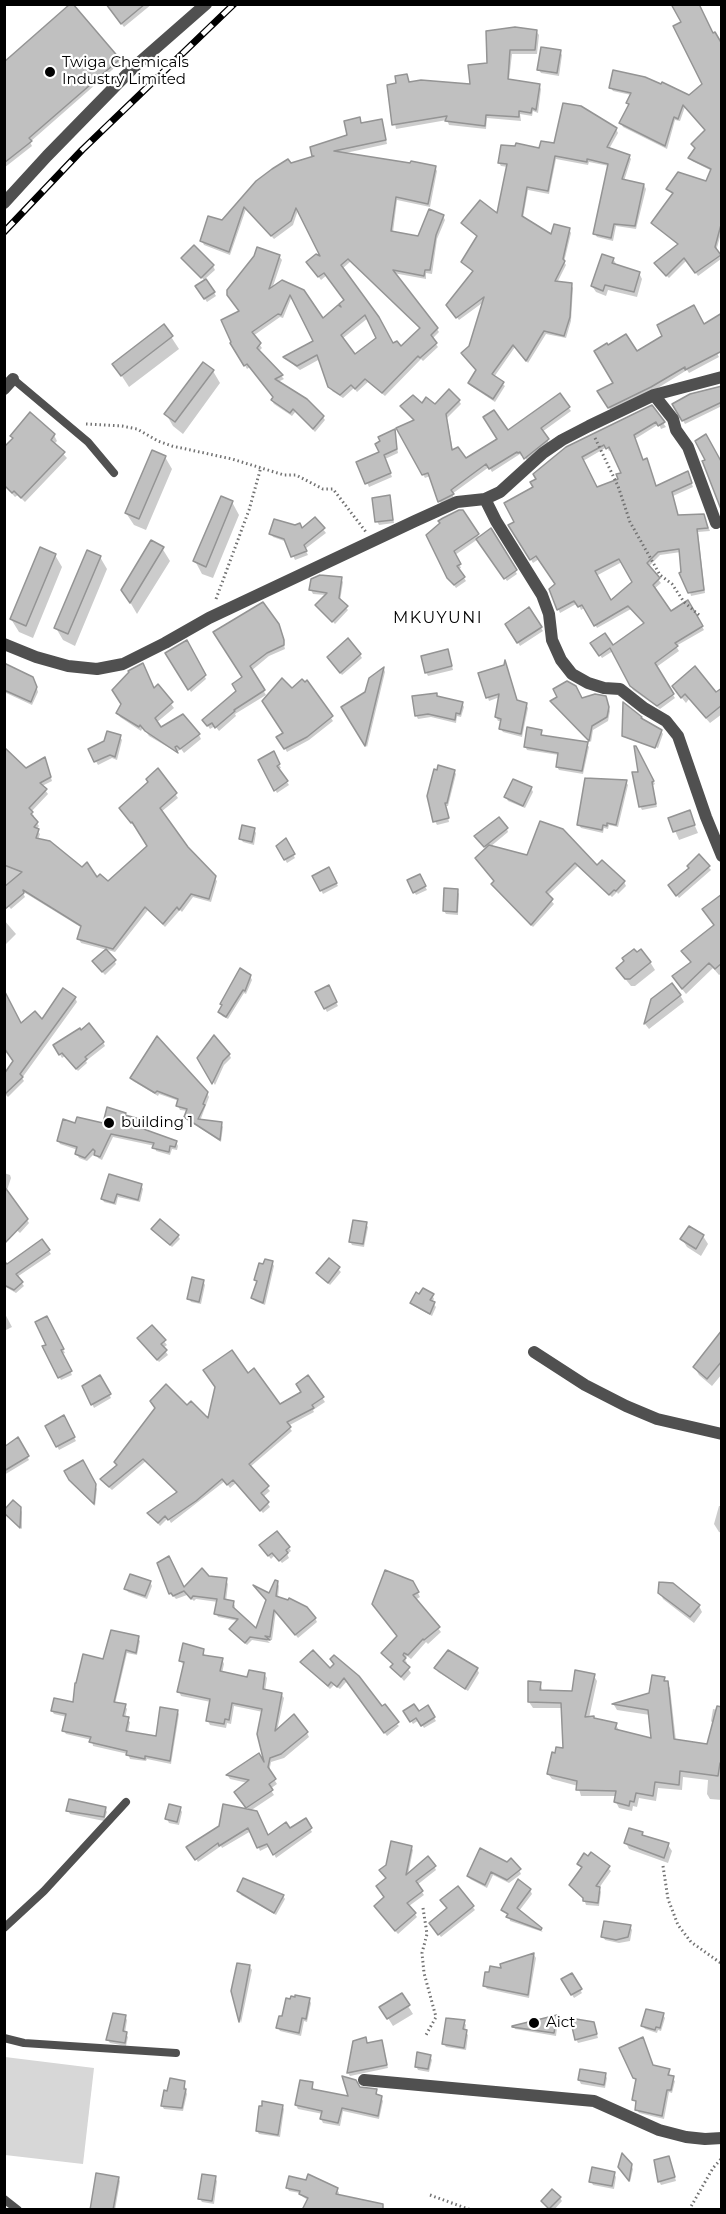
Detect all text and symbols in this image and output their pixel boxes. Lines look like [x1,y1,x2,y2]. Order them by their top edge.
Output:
place label: Twiga Chemicals Industry Limited [62,54,189,89]
marker: Twiga Chemicals Industry Limited [43,65,57,79]
district label: MKUYUNI [393,608,483,628]
place label: building 1 [121,1114,193,1132]
marker: building 1 [102,1116,116,1130]
place label: Aict [546,2014,575,2032]
marker: Aict [527,2016,541,2030]

